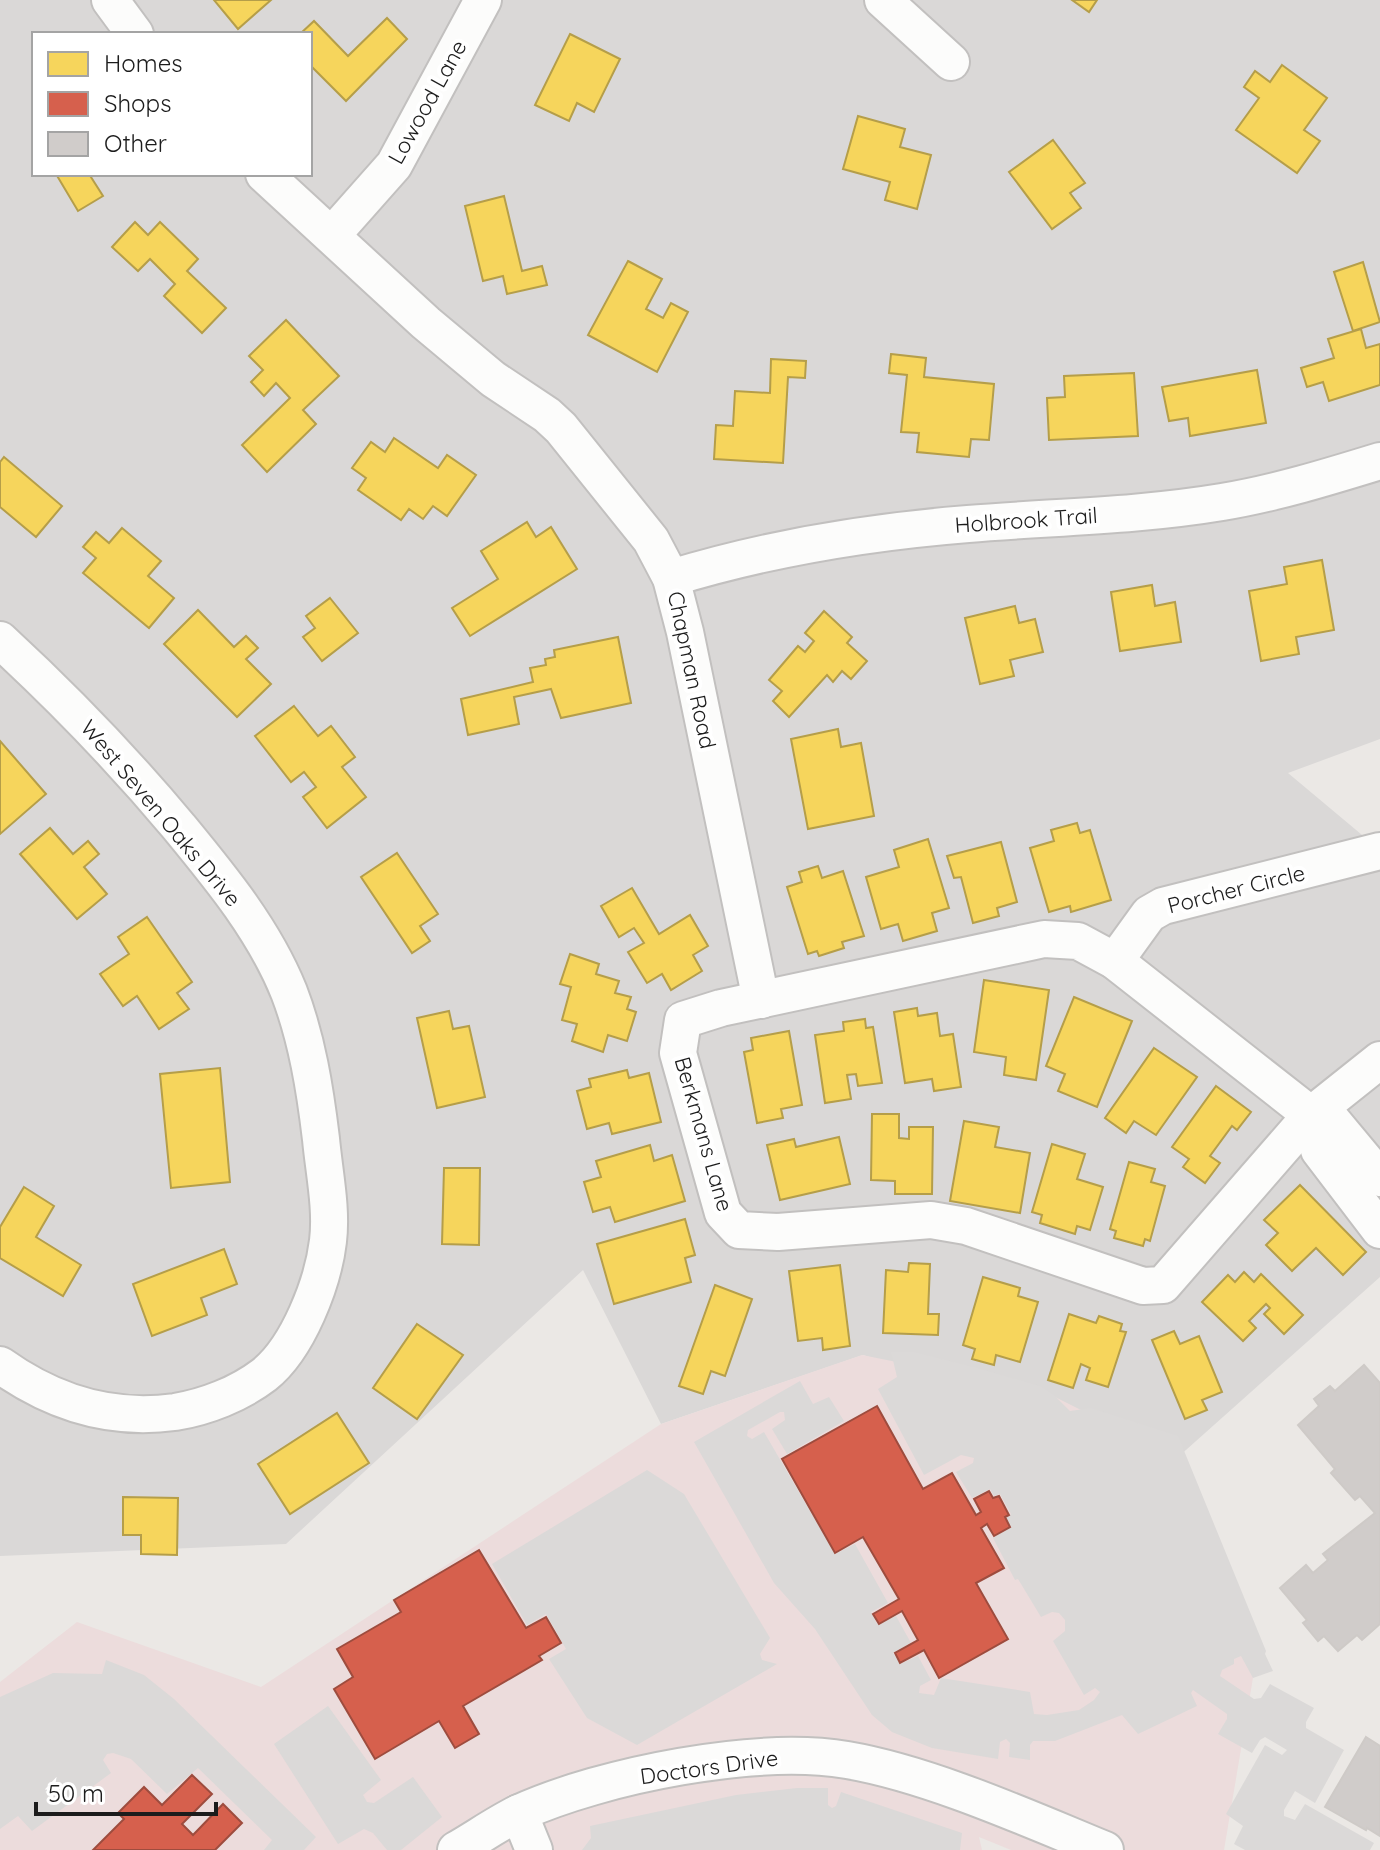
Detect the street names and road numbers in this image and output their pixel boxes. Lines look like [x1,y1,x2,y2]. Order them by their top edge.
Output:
street label: Lowood Lane [381,35,473,169]
street label: Holbrook Trail [954,501,1098,539]
street label: Chapman Road [662,589,722,751]
street label: West Seven Oaks Drive [75,714,247,912]
street label: Porcher Circle [1164,858,1308,920]
street label: Berkmans Lane [669,1053,739,1215]
street label: Doctors Drive [638,1743,780,1791]

